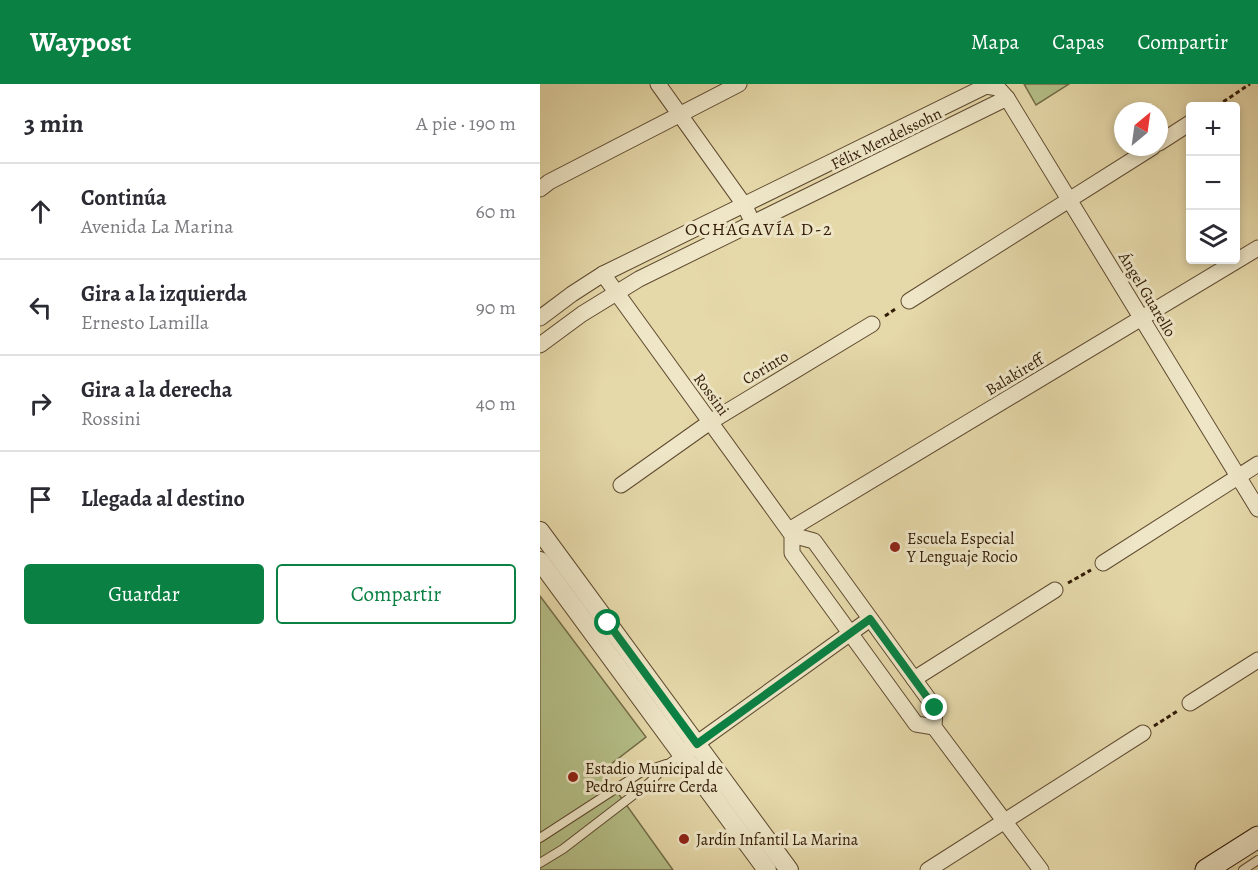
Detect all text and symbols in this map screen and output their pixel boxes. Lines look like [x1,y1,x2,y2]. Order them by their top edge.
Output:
text: Waypost [30,23,131,61]
text: Mapa [971,28,1019,56]
text: Capas [1052,28,1105,56]
text: Compartir [1138,28,1228,56]
street label: Félix Mendelssohn [827,102,946,175]
north arrow [1114,102,1168,156]
map controls [1186,102,1240,264]
button: + [1186,102,1240,156]
text: 3 min [24,106,84,141]
text: A pie · 190 m [416,110,516,137]
button: − [1186,156,1240,210]
text: Continúa [81,183,167,213]
icon: ahead [24,195,57,228]
text: 60 m [476,198,516,225]
button: layers [1186,210,1240,264]
text: Avenida La Marina [81,213,234,240]
district label: OCHAGAVÍA D-2 [685,217,833,241]
street label: Ángel Guarello [1113,247,1181,341]
text: Gira a la izquierda [81,279,247,309]
icon: left [24,291,57,324]
text: 90 m [476,294,516,321]
text: Ernesto Lamilla [81,309,209,336]
street label: Corinto [738,345,793,390]
street label: Balakireff [981,348,1050,401]
street label: Rossini [688,369,734,420]
text: Gira a la derecha [81,375,232,405]
icon: right [24,387,57,420]
text: 40 m [476,390,516,417]
text: Rossini [81,405,141,432]
icon: arrive [24,483,57,516]
text: Llegada al destino [81,484,245,514]
place label: Escuela Especial Y Lenguaje Rocio [906,528,1018,568]
marker: Escuela Especial Y Lenguaje Rocio [888,540,902,554]
button: Guardar [24,564,264,624]
button: Compartir [276,564,516,624]
route start [594,609,620,635]
route end [921,694,947,720]
place label: Estadio Municipal de Pedro Aguirre Cerda [585,758,723,798]
marker: Estadio Municipal de Pedro Aguirre Cerda [566,770,580,784]
place label: Jardín Infantil La Marina [696,829,859,851]
marker: Jardín Infantil La Marina [677,832,691,846]

